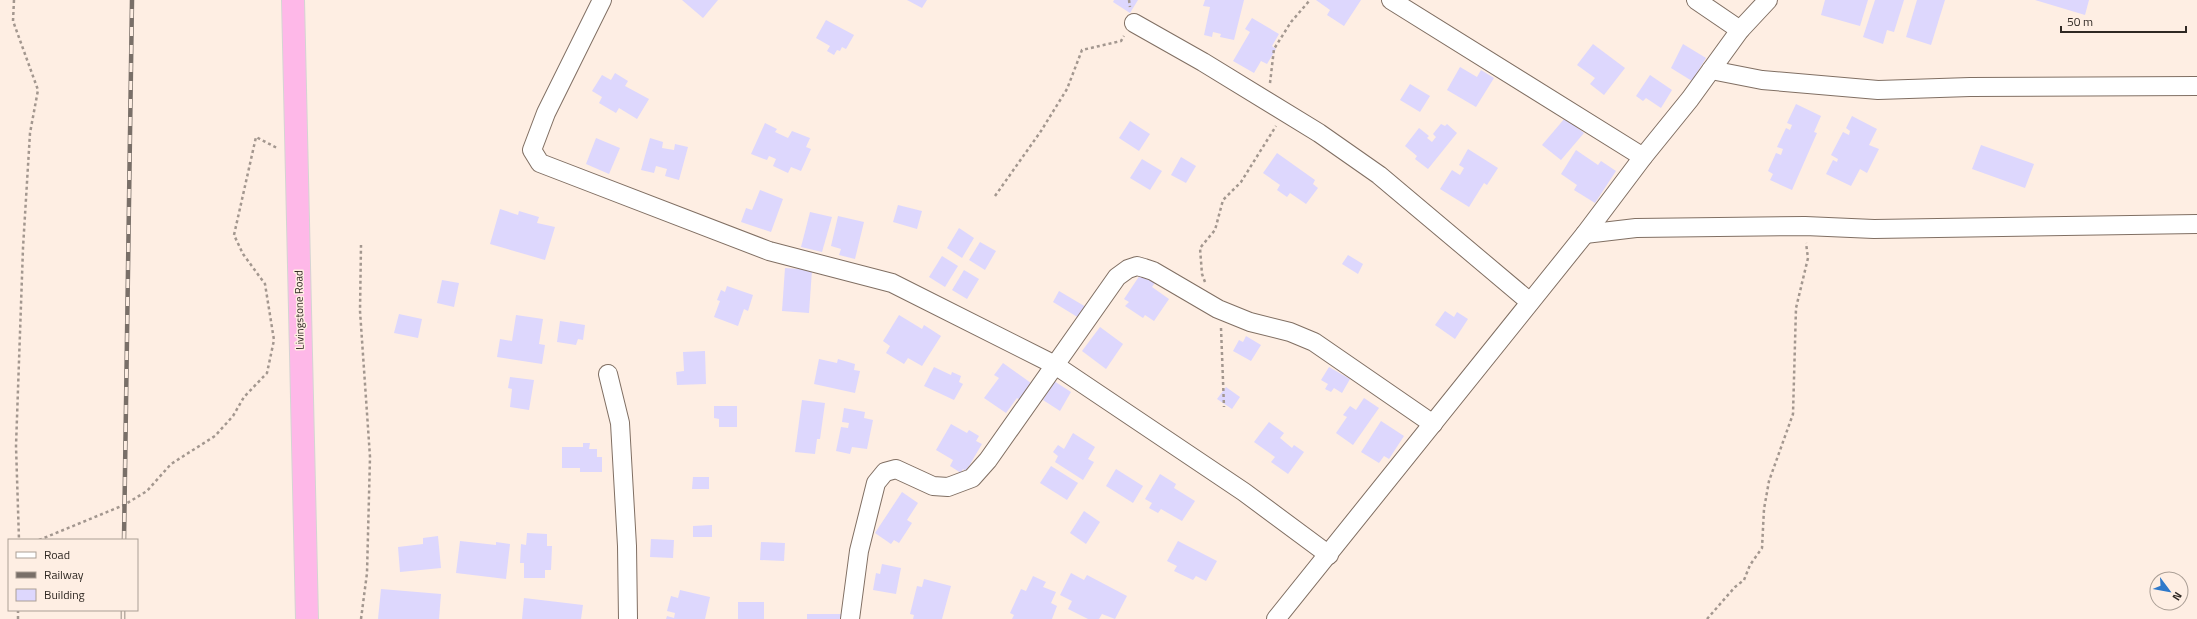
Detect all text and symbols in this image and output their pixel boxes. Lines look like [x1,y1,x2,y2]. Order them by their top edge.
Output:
scale bar [2061,8,2186,34]
text: 50 m [2067,12,2093,31]
street label: Livingstone Road [290,270,308,350]
legend [8,539,138,611]
text: Road [44,545,70,564]
text: Railway [44,565,84,584]
north arrow [2149,571,2189,611]
text: Building [44,585,85,604]
text: N [2169,589,2186,604]

